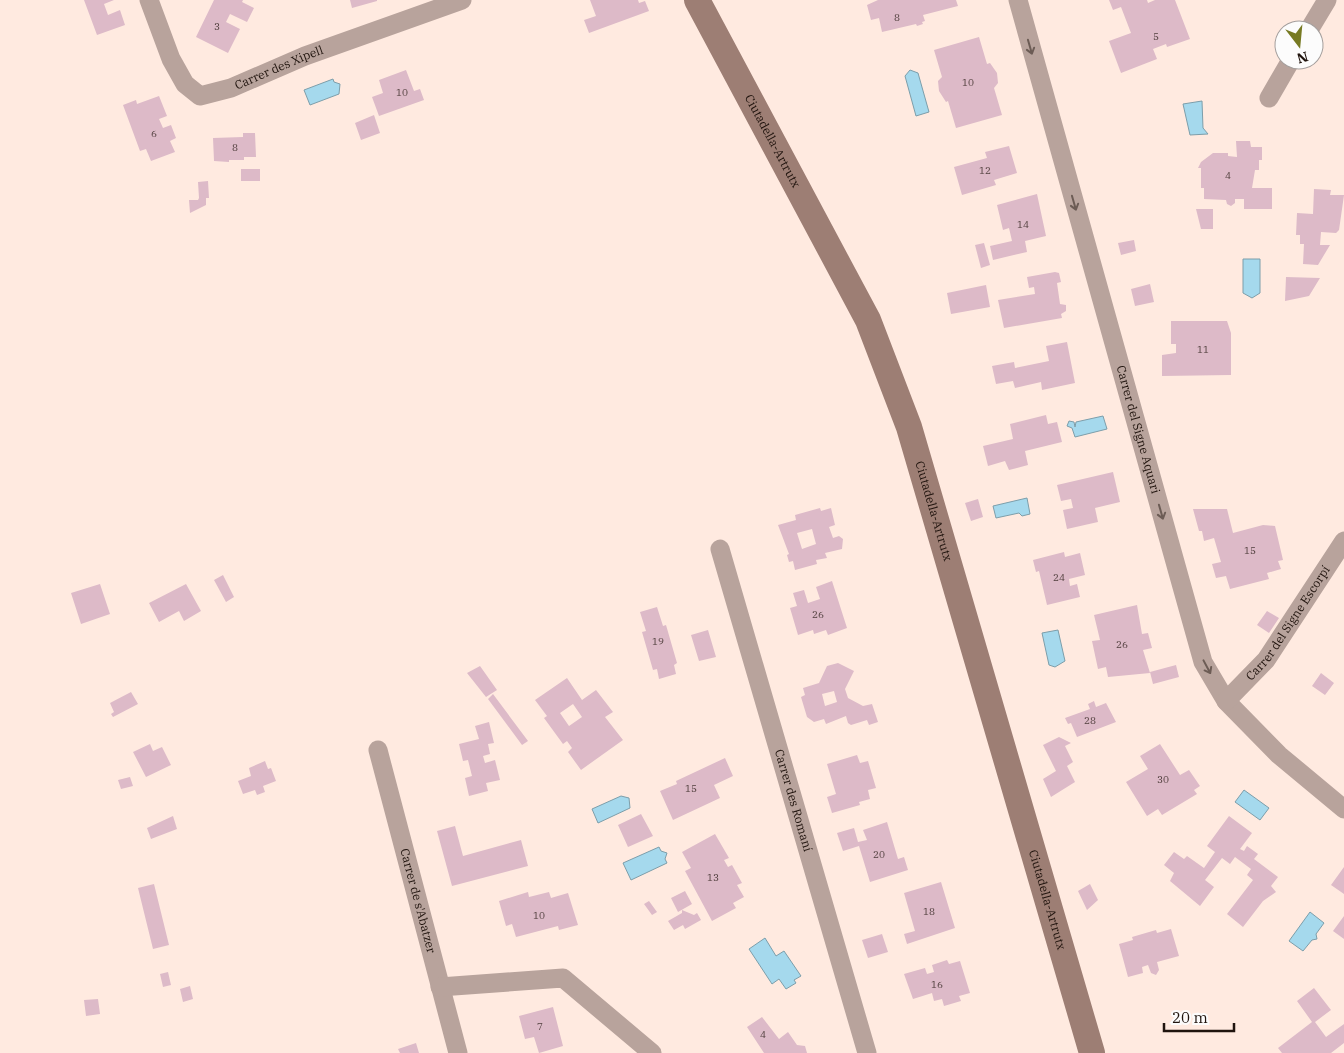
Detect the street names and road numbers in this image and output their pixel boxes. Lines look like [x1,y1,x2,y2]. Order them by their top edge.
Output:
street label: Carrer des Xipell [232,42,326,93]
street label: Ciutadella-Artrutx [742,92,804,190]
street label: Carrer del Signe Aquari [1113,364,1164,495]
street label: Ciutadella-Artrutx [912,459,956,563]
street label: Carrer del Signe Escorpí [1242,563,1333,683]
street label: Carrer des Romaní [772,747,816,854]
street label: Carrer de s'Abatzer [397,847,439,955]
street label: Ciutadella-Artrutx [1026,848,1070,952]

